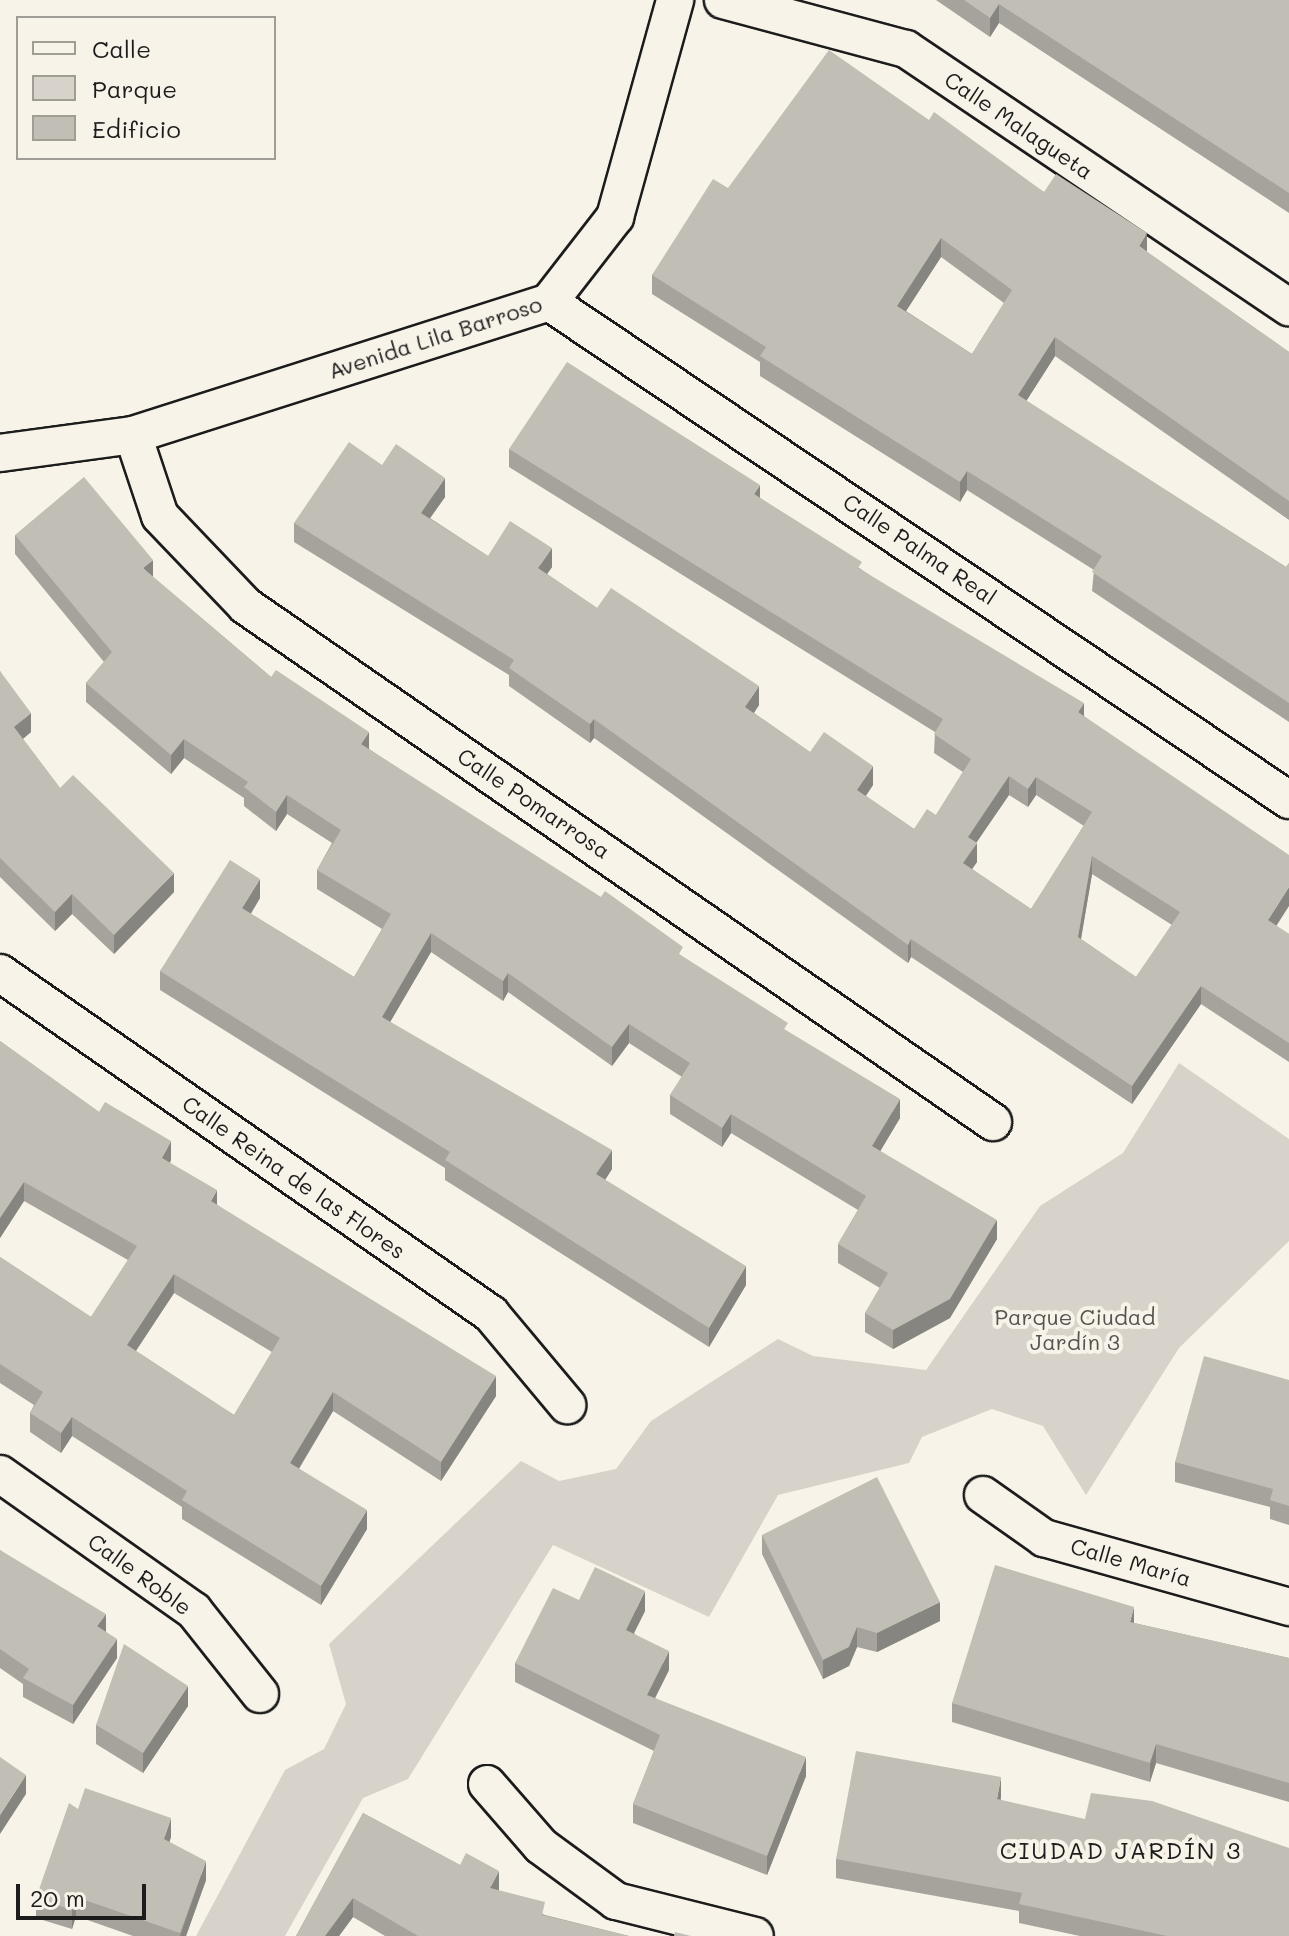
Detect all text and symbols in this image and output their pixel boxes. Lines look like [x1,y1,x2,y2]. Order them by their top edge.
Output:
legend [16,16,276,160]
text: Calle [92,33,151,64]
street label: Calle Malagueta [940,66,1098,184]
text: Parque [92,73,177,104]
text: Edificio [92,113,181,144]
street label: Avenida Lila Barroso [325,290,545,384]
street label: Calle Palma Real [838,488,1002,610]
street label: Calle Pomarrosa [453,742,615,864]
street label: Calle Reina de las Flores [177,1090,411,1264]
park label: Parque Ciudad Jardín 3 [994,1303,1156,1354]
street label: Calle Roble [83,1528,197,1620]
street label: Calle María [1068,1532,1194,1592]
district label: CIUDAD JARDÍN 3 [1000,1836,1242,1864]
scale bar [20,1868,150,1918]
text: 20 m [30,1882,85,1913]

